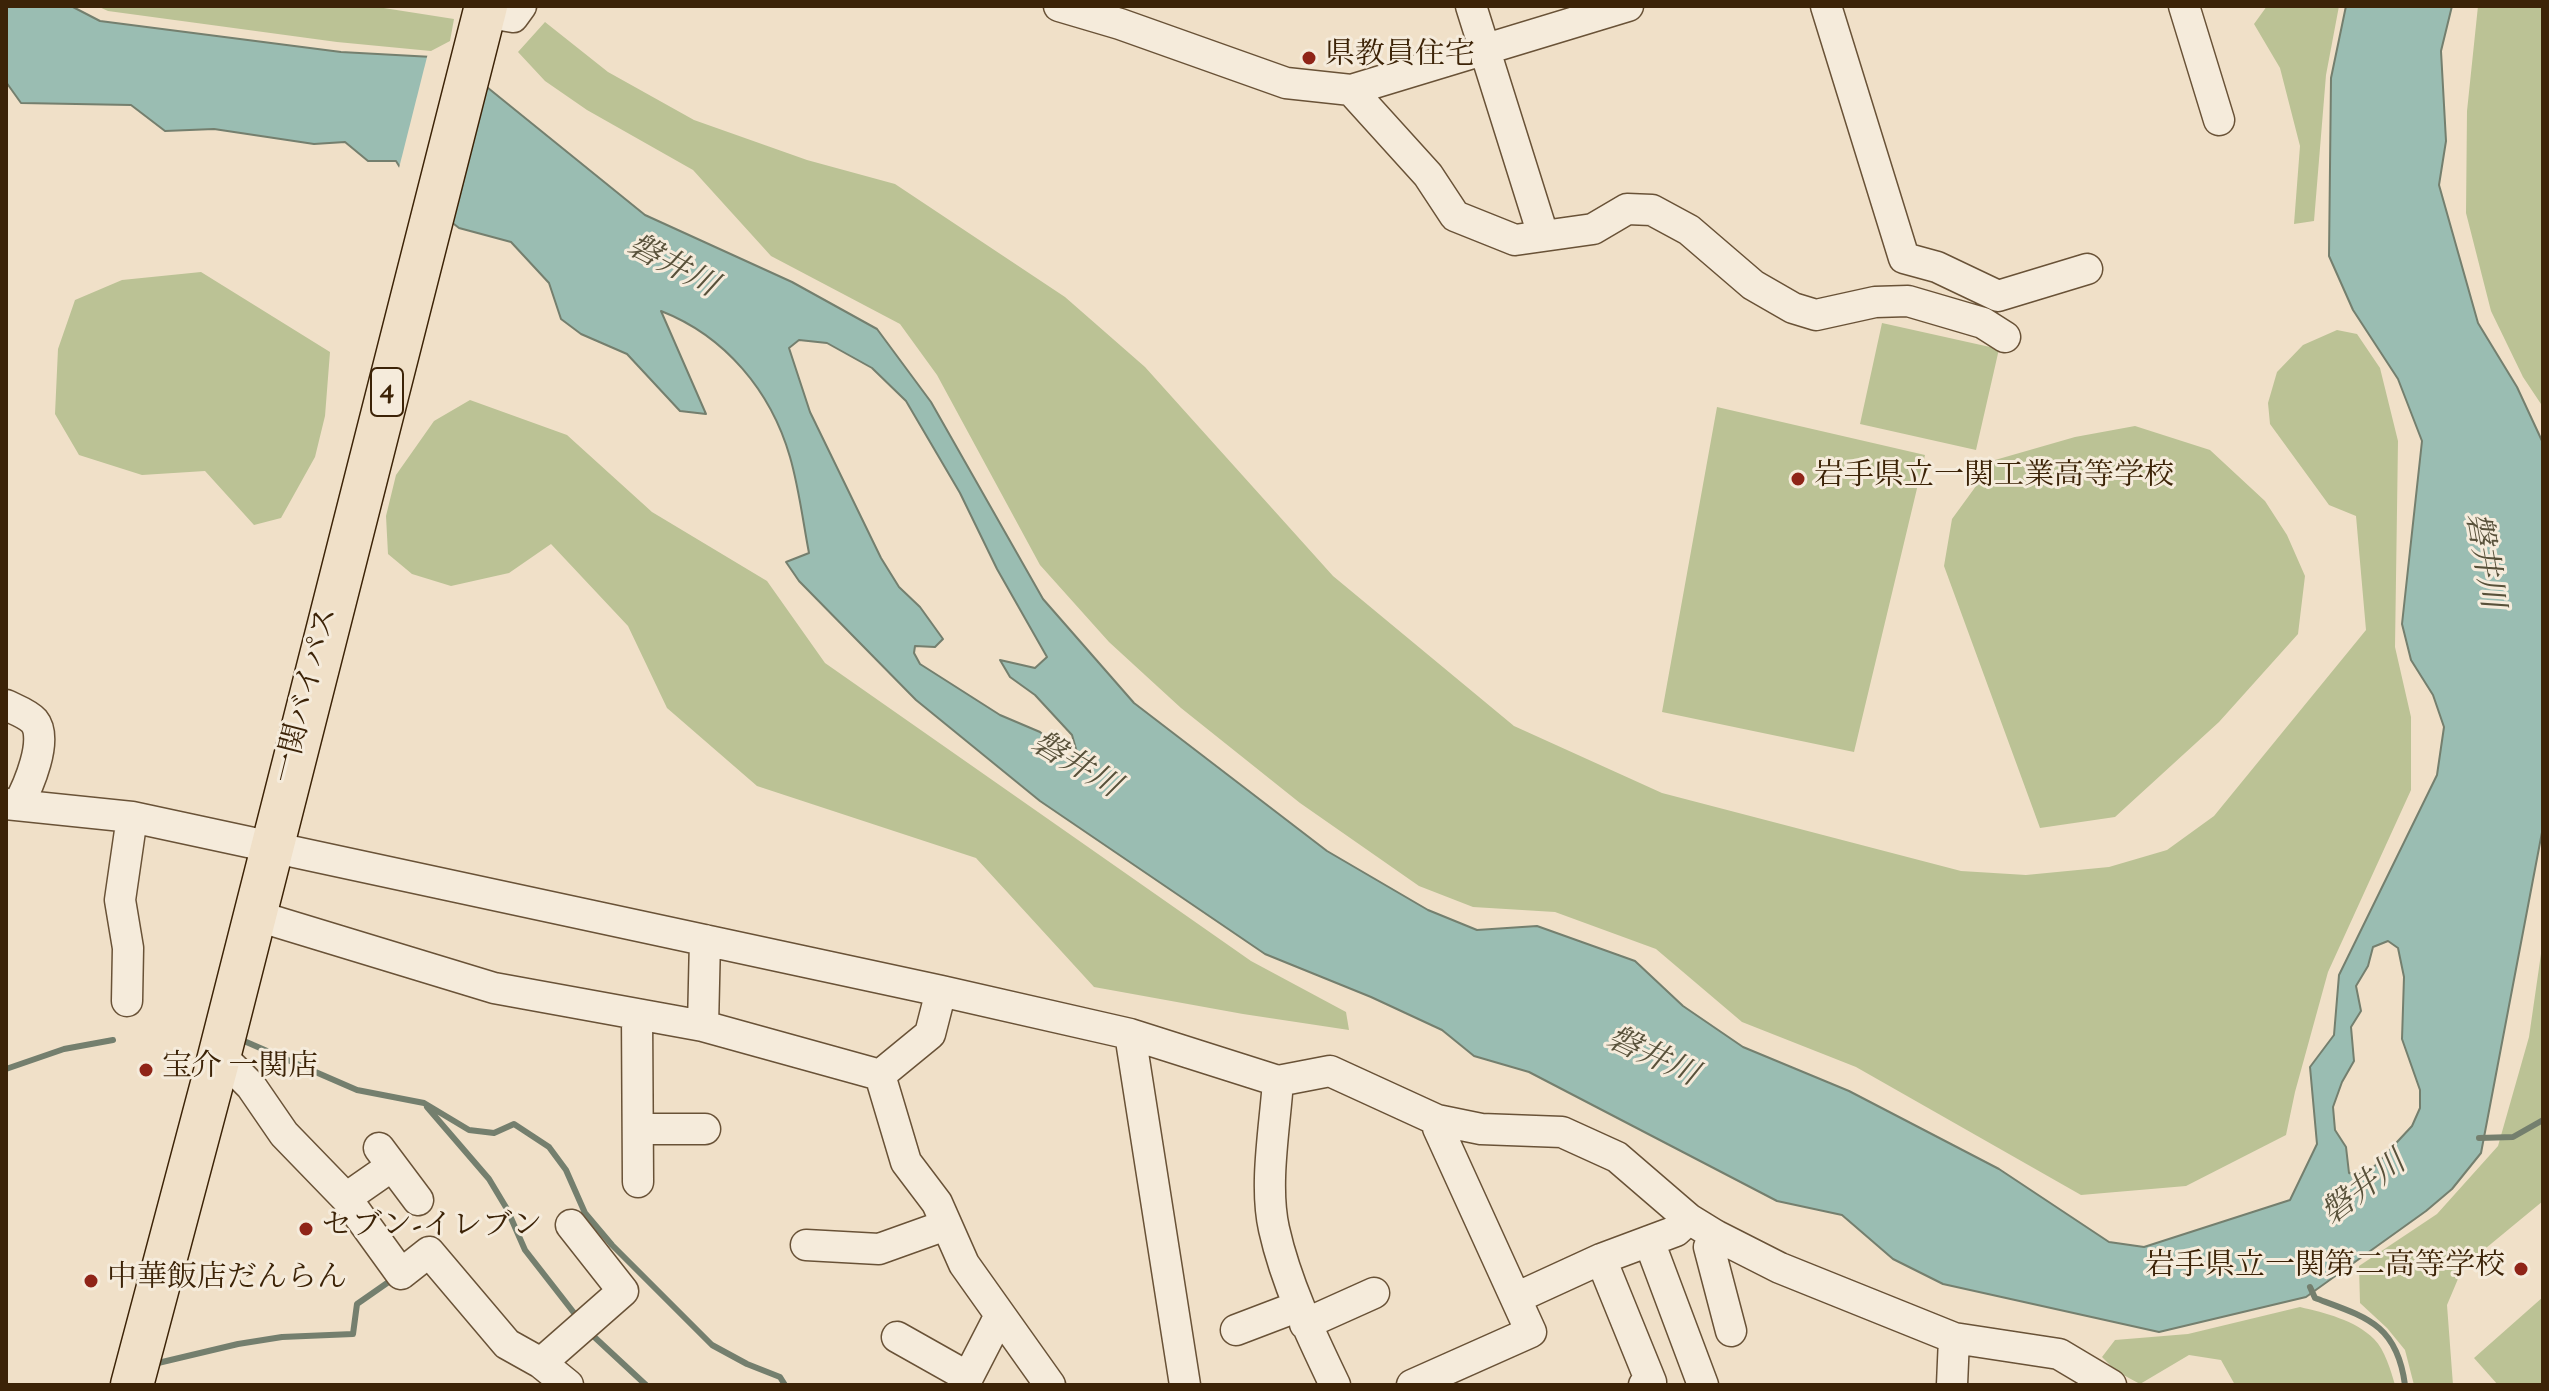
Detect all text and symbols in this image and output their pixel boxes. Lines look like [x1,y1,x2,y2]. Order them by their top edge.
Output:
place label: 県教員住宅 [1325,40,1475,76]
marker: 県教員住宅 [1300,49,1318,67]
water label: 磐井川 [620,230,722,308]
road number: 4 [371,368,403,416]
place label: 岩手県立一関工業高等学校 [1814,461,2174,497]
marker: 岩手県立一関工業高等学校 [1789,470,1807,488]
water label: 磐井川 [2454,510,2508,612]
street label: 一関バイパス [270,604,348,788]
water label: 磐井川 [1023,727,1125,809]
water label: 磐井川 [1599,1022,1703,1098]
place label: 宝介 一関店 [162,1052,318,1088]
marker: 宝介 一関店 [137,1061,155,1079]
water label: 磐井川 [2316,1146,2416,1236]
place label: セブン-イレブン [322,1211,542,1247]
marker: セブン-イレブン [297,1220,315,1238]
place label: 岩手県立一関第二高等学校 [2145,1251,2505,1287]
marker: 岩手県立一関第二高等学校 [2512,1260,2530,1278]
place label: 中華飯店だんらん [107,1263,347,1299]
marker: 中華飯店だんらん [82,1272,100,1290]

